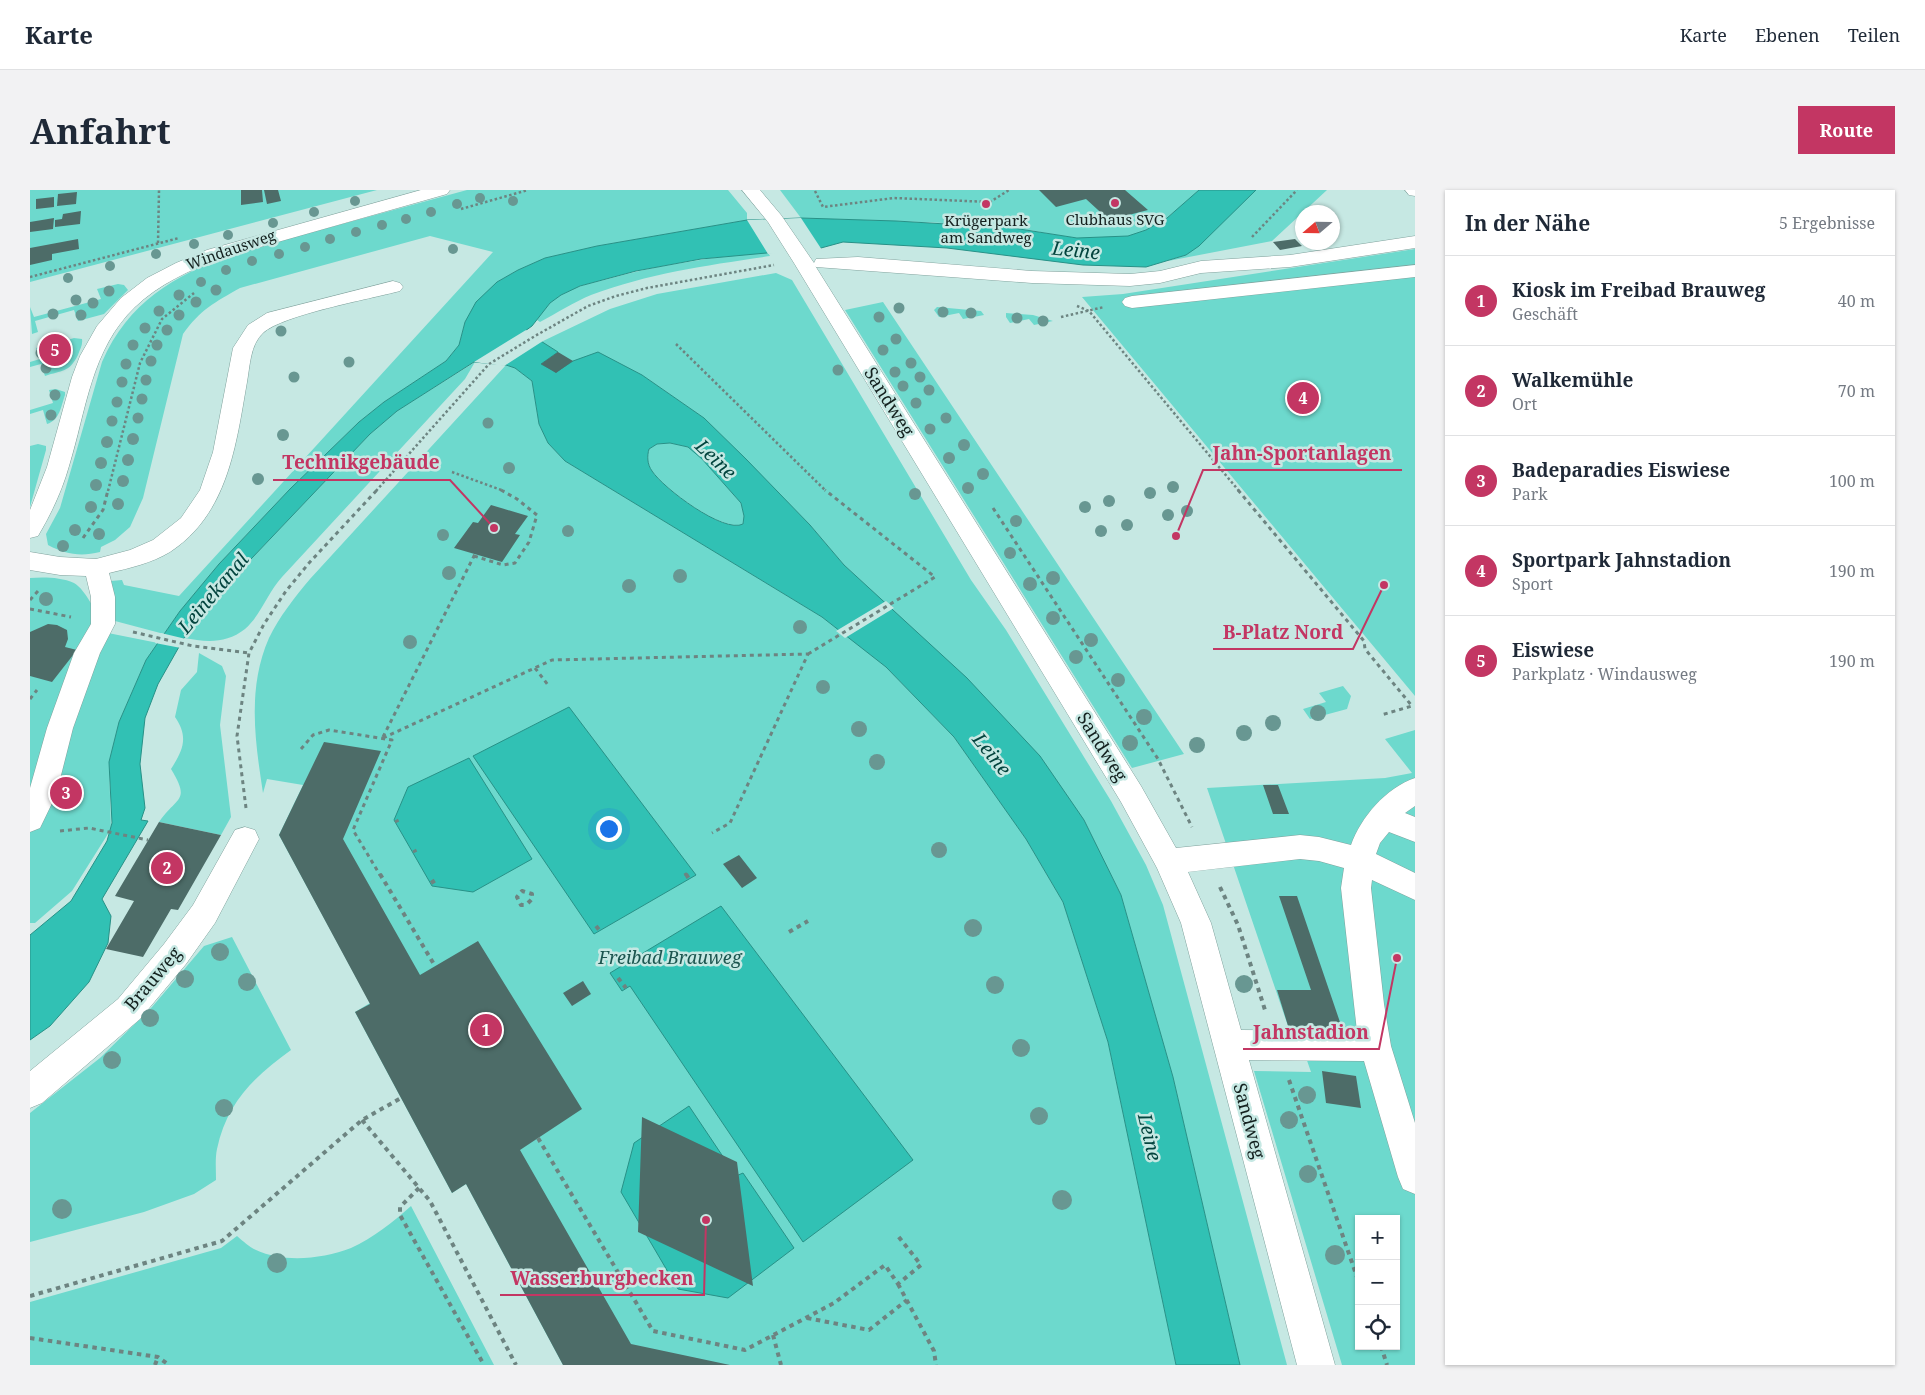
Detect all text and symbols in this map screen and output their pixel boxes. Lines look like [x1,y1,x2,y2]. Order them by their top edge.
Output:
text: Karte [25,18,93,51]
text: Karte [1680,23,1727,47]
text: Ebenen [1755,23,1820,47]
text: Teilen [1848,23,1900,47]
button: Route [1798,106,1895,154]
text: Anfahrt [30,107,171,154]
marker: Clubhaus SVG [1109,197,1121,209]
marker: Krügerpark am Sandweg [980,198,992,210]
north arrow [1295,205,1340,250]
place label: Clubhaus SVG [1065,209,1165,229]
text: In der Nähe [1465,209,1590,237]
place label: Krügerpark am Sandweg [940,210,1032,247]
text: 5 Ergebnisse [1779,212,1875,234]
street label: Windausweg [183,224,278,274]
water label: Leine [1050,234,1101,265]
text: Kiosk im Freibad Brauweg [1512,277,1765,303]
text: 1 [1476,290,1486,312]
text: 40 m [1838,290,1875,312]
text: Geschäft [1512,303,1578,325]
pin: 5 [39,331,71,369]
street label: Sandweg [859,362,921,441]
text: Walkemühle [1512,367,1633,393]
pin: 4 [1287,379,1319,417]
text: 2 [1476,380,1486,402]
text: 70 m [1838,380,1875,402]
text: Ort [1512,393,1537,415]
water label: Leine [689,432,742,485]
callout: Jahn-Sportanlagen [1203,436,1402,470]
text: Jahn-Sportanlagen [1211,440,1392,466]
callout: Technikgebäude [273,446,450,480]
text: Technikgebäude [282,449,440,475]
text: Badeparadies Eiswiese [1512,457,1730,483]
text: 3 [1476,470,1486,492]
text: 100 m [1829,470,1875,492]
text: Park [1512,483,1548,505]
water label: Leinekanal [171,547,255,640]
text: Sportpark Jahnstadion [1512,547,1731,573]
text: 4 [1476,560,1486,582]
text: 190 m [1829,560,1875,582]
text: Sport [1512,573,1553,595]
callout: B-Platz Nord [1213,615,1353,649]
text: B-Platz Nord [1223,619,1344,645]
text: Eiswiese [1512,637,1594,663]
text: 5 [1476,650,1486,672]
text: 190 m [1829,650,1875,672]
text: Parkplatz · Windausweg [1512,663,1697,685]
street label: Sandweg [1072,707,1134,786]
water label: Leine [966,726,1017,781]
pin: 3 [50,774,82,812]
your location [596,816,622,842]
pin: 2 [151,849,183,887]
street label: Brauweg [119,941,186,1015]
park label: Freibad Brauweg [597,945,743,969]
pin: 1 [470,1011,502,1049]
callout: Jahnstadion [1243,1015,1379,1049]
text: Jahnstadion [1252,1019,1369,1045]
street label: Sandweg [1228,1080,1272,1162]
water label: Leine [1132,1110,1168,1163]
map controls [1355,1215,1400,1350]
button: + [1355,1215,1400,1260]
button: − [1355,1260,1400,1305]
callout: Wasserburgbecken [500,1261,704,1295]
text: Wasserburgbecken [510,1265,694,1291]
button: locate [1355,1305,1400,1350]

